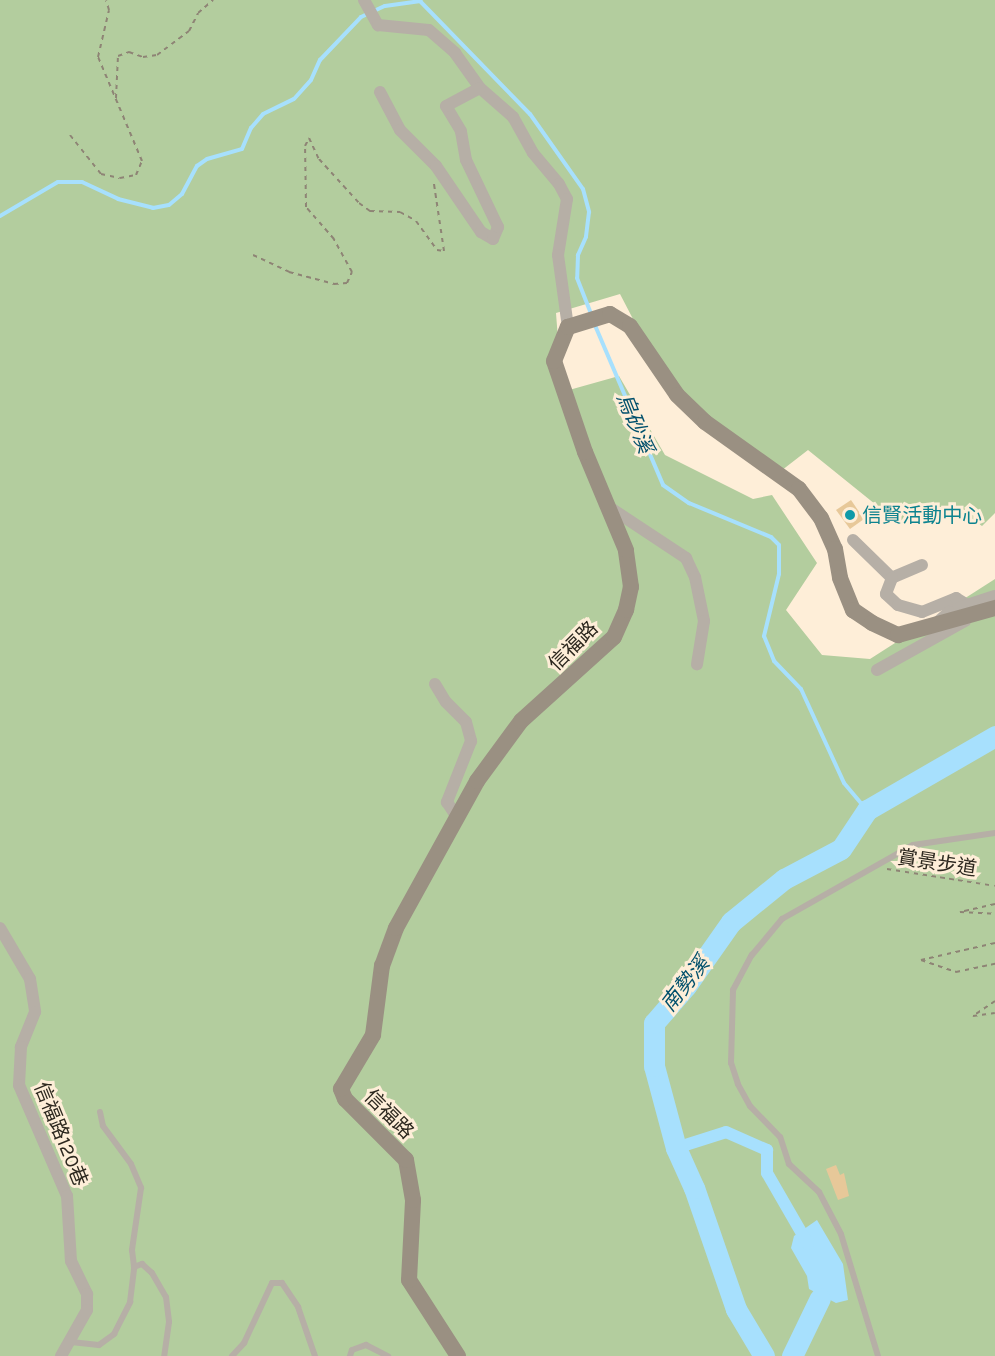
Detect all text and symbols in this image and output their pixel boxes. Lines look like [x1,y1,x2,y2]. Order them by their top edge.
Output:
water label: 烏砂溪 [612,389,658,457]
place label: 信賢活動中心 [862,503,982,527]
marker: 信賢活動中心 [843,508,857,522]
street label: 信福路 [543,616,603,676]
street label: 賞景步道 [896,845,978,881]
water label: 南勢溪 [656,951,714,1017]
street label: 信福路120巷 [29,1078,93,1190]
street label: 信福路 [359,1084,419,1144]

